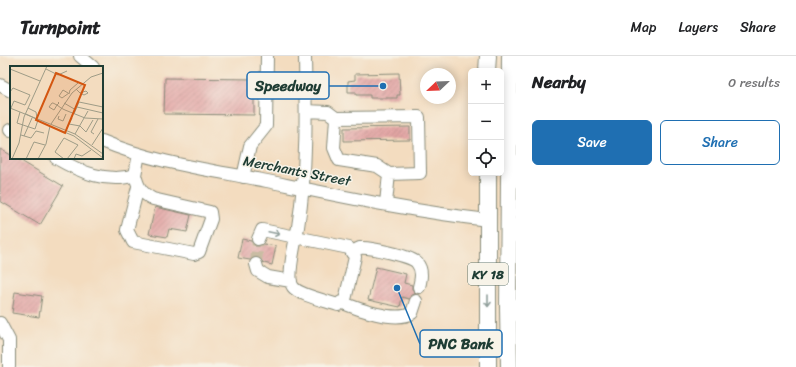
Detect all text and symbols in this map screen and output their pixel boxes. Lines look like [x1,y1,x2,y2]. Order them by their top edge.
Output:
text: Turnpoint [20,11,101,44]
text: Map [631,15,656,40]
text: Layers [678,15,718,40]
text: Share [740,15,776,40]
inset map [10,66,103,159]
text: Nearby [532,67,586,97]
north arrow [420,68,456,104]
map controls [468,68,504,176]
button: + [468,68,504,104]
text: 0 results [728,71,780,94]
callout: Speedway [247,72,329,99]
text: Speedway [254,73,322,99]
button: − [468,104,504,140]
button: Save [532,120,652,165]
button: Share [660,120,780,165]
button: locate [468,140,504,176]
street label: Merchants Street [241,148,354,194]
one-way arrow [267,229,280,237]
road number: KY 18 [468,263,508,285]
one-way arrow [484,294,492,307]
callout: PNC Bank [420,330,502,357]
text: PNC Bank [428,331,495,357]

